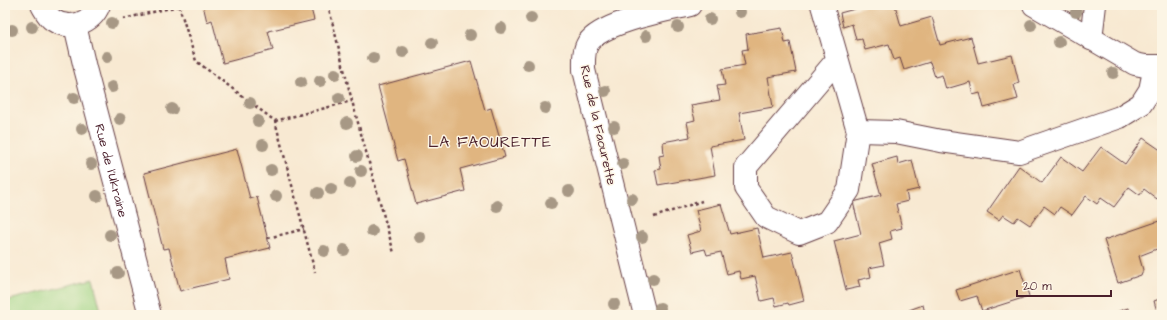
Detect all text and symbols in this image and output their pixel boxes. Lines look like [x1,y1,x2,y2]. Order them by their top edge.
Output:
street label: Rue de la Faourette [576,64,621,187]
street label: Rue de l'Ukraine [90,122,132,219]
district label: LA FAOURETTE [428,132,552,153]
scale bar [1017,272,1111,298]
text: 20 m [1023,278,1052,295]

